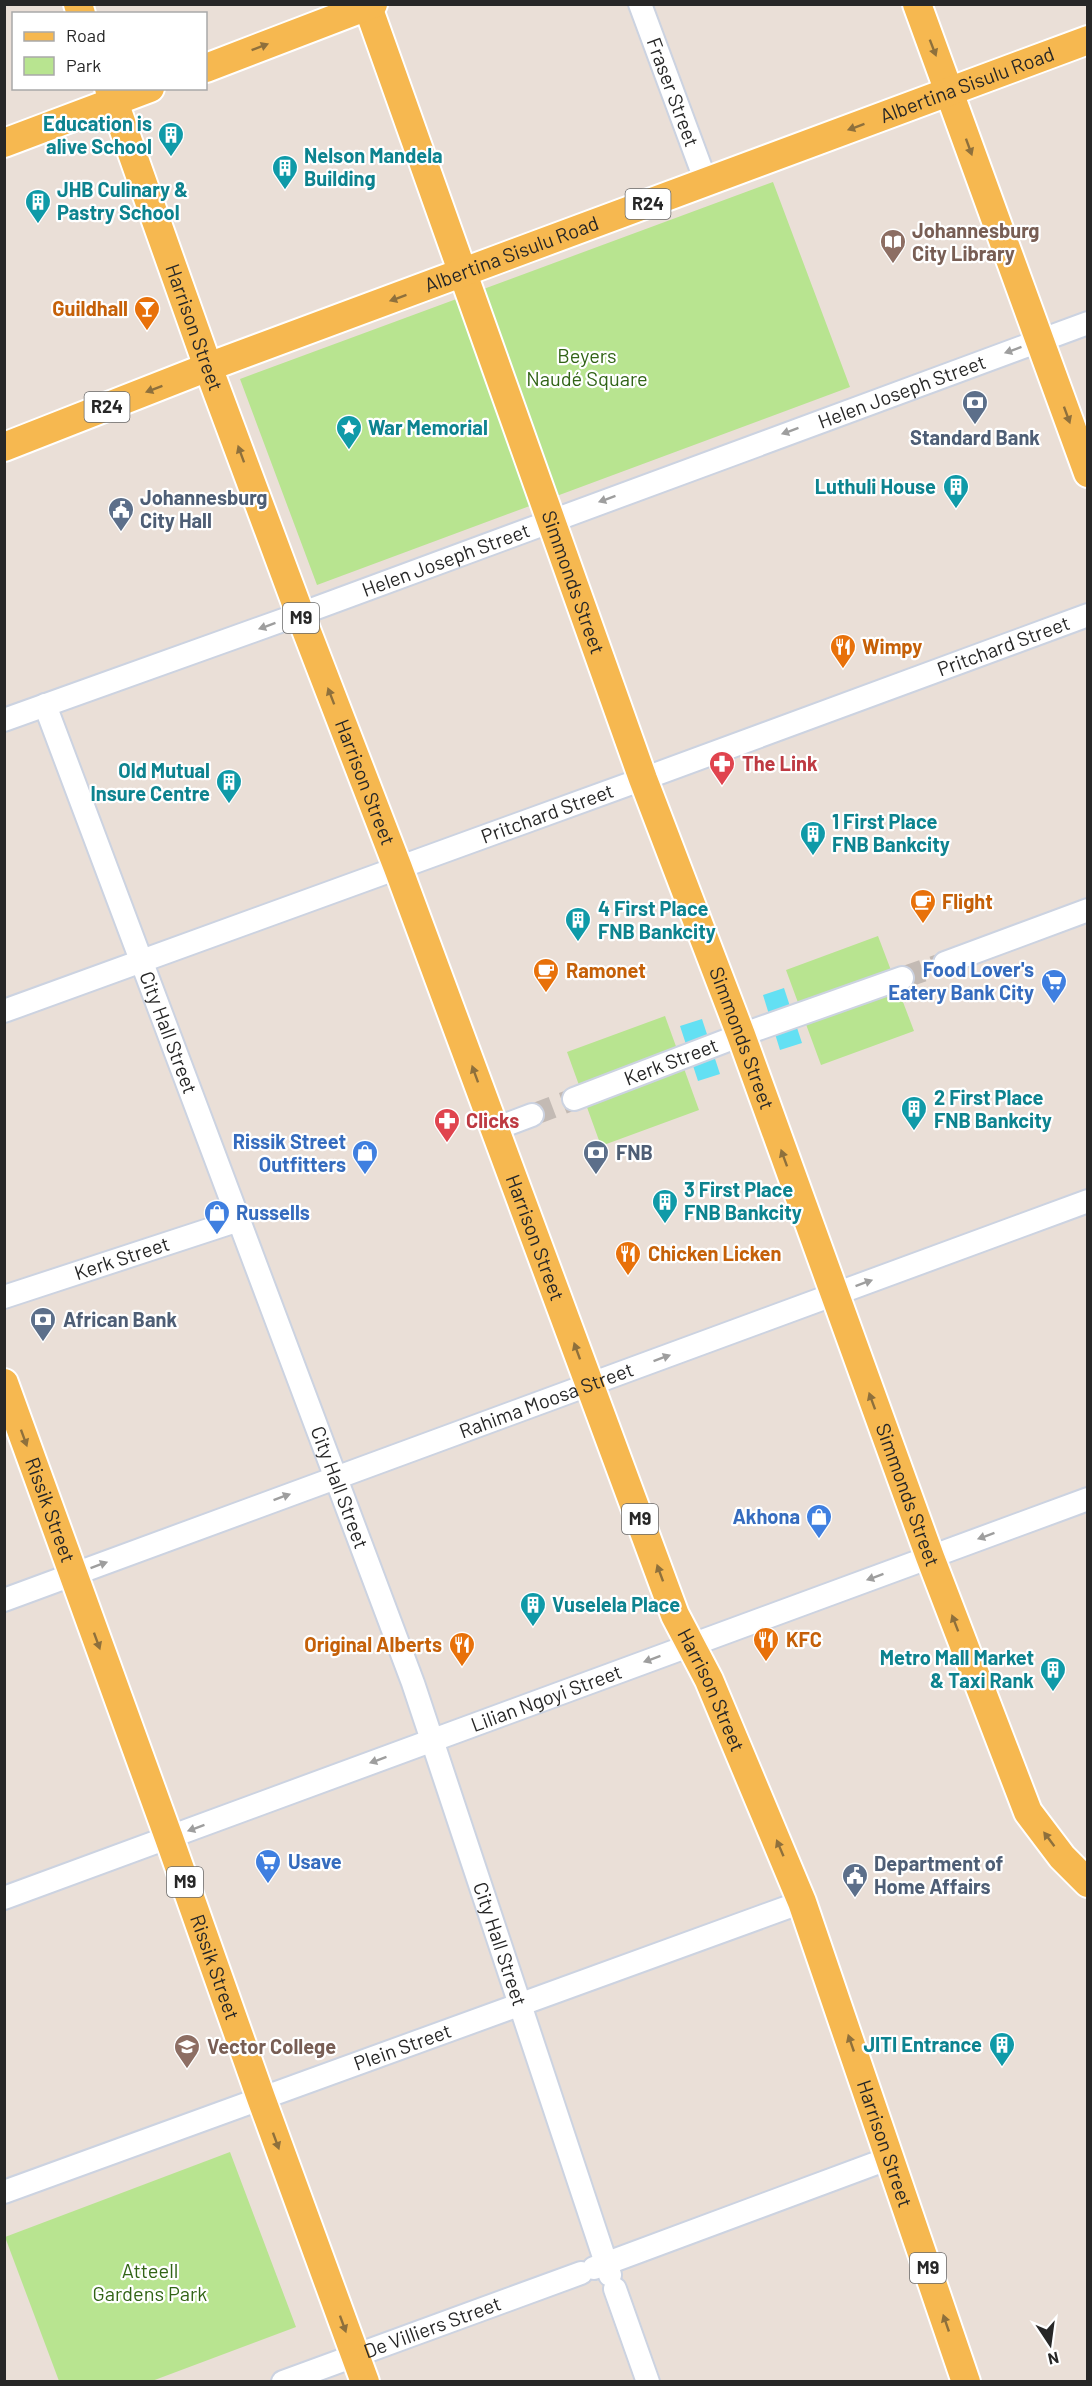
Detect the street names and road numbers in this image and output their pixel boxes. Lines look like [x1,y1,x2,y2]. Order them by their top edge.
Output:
street label: Fraser Street [642,34,705,150]
street label: Albertina Sisulu Road [876,41,1057,127]
road number: R24 [626,189,670,219]
street label: Albertina Sisulu Road [421,210,602,297]
street label: Harrison Street [161,260,229,394]
street label: Helen Joseph Street [814,349,989,433]
road number: R24 [84,392,130,422]
street label: Simmonds Street [537,507,610,657]
street label: Helen Joseph Street [358,517,533,601]
road number: M9 [283,603,319,633]
street label: Pritchard Street [934,610,1073,681]
street label: Harrison Street [331,716,401,848]
street label: Pritchard Street [477,778,617,848]
street label: Simmonds Street [705,963,780,1113]
street label: City Hall Street [135,968,203,1097]
street label: Kerk Street [620,1032,721,1090]
street label: Harrison Street [502,1171,570,1304]
street label: Kerk Street [71,1231,172,1284]
street label: Rahima Moosa Street [456,1356,636,1442]
street label: Simmonds Street [872,1420,945,1570]
street label: City Hall Street [306,1423,374,1552]
street label: Rissik Street [21,1454,81,1565]
road number: M9 [622,1504,658,1534]
street label: Harrison Street [673,1624,751,1755]
street label: Lilian Ngoyi Street [467,1659,625,1736]
road number: M9 [167,1867,203,1897]
street label: City Hall Street [469,1879,533,2009]
street label: Rissik Street [186,1911,245,2023]
street label: Plein Street [350,2018,454,2075]
street label: Harrison Street [853,2077,918,2210]
road number: M9 [910,2253,946,2283]
street label: De Villiers Street [360,2290,504,2363]

